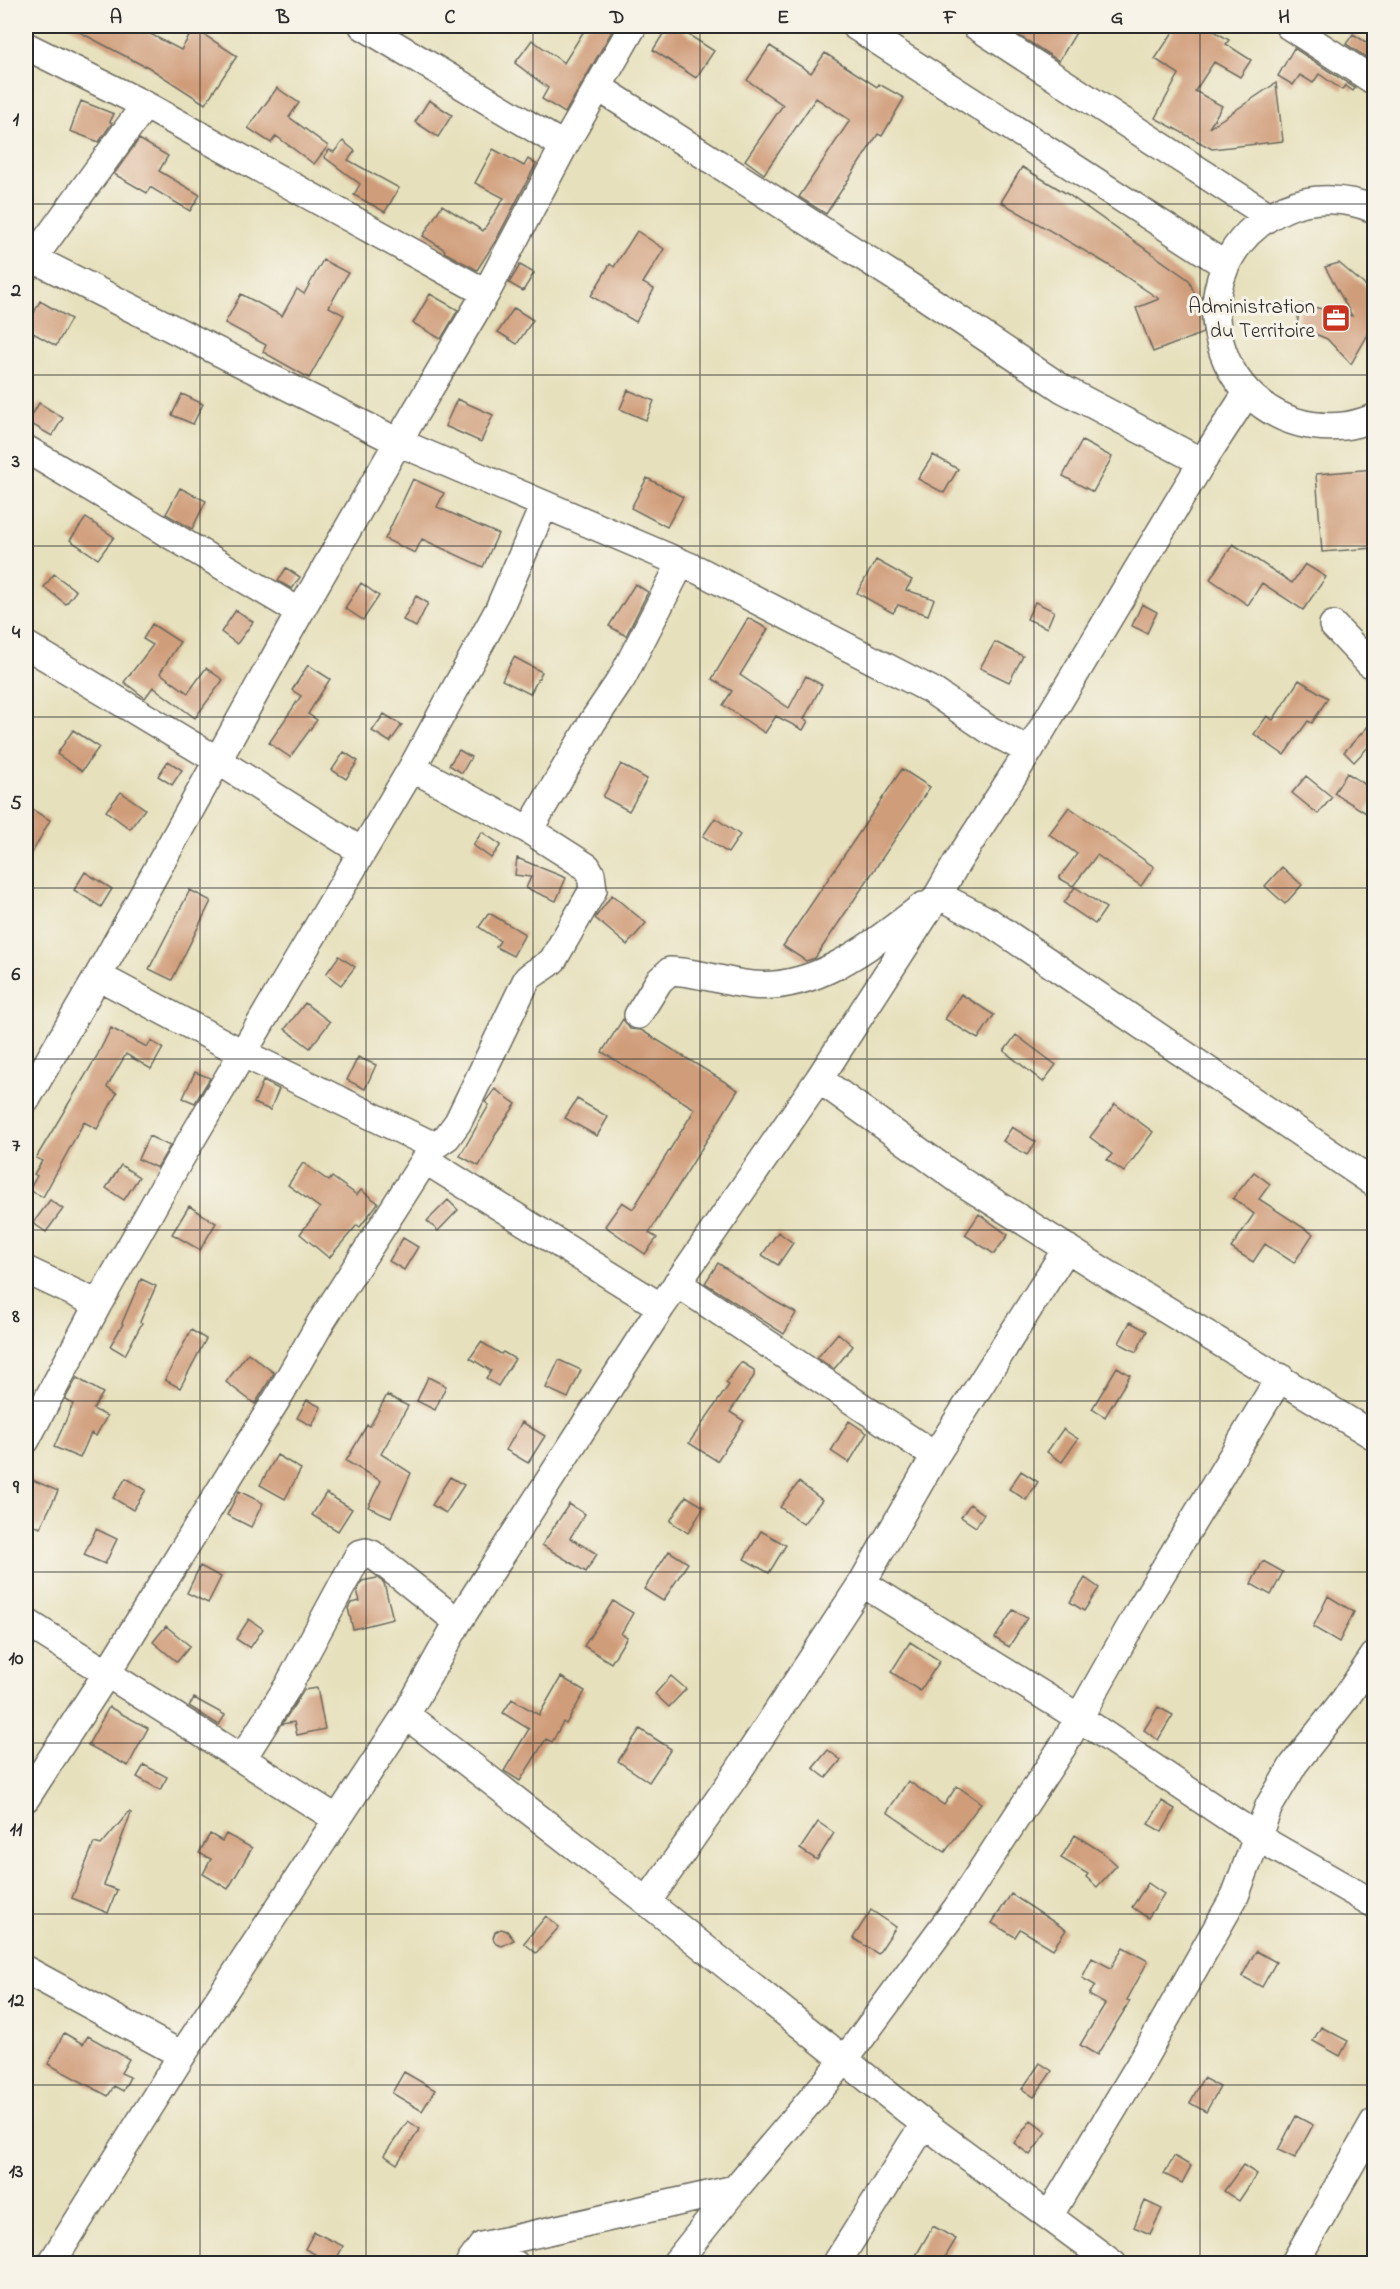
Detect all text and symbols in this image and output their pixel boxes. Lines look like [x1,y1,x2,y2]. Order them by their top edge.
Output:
text: A [110,4,122,33]
text: B [275,4,290,33]
text: C [445,4,456,33]
text: D [609,4,624,33]
text: E [777,4,789,33]
text: F [943,4,957,33]
text: G [1111,4,1124,33]
text: H [1278,4,1290,33]
text: 1 [13,106,20,135]
text: 2 [10,277,21,306]
place label: Administration du Territoire [1188,293,1316,347]
office icon: Administration du Territoire [1320,302,1352,334]
text: 3 [11,448,20,477]
text: 4 [12,619,21,648]
text: 5 [10,790,22,819]
text: 6 [12,961,21,990]
text: 7 [12,1132,21,1161]
text: 8 [11,1303,20,1332]
text: 9 [12,1474,20,1503]
text: 10 [9,1645,24,1674]
text: 11 [10,1816,23,1845]
text: 12 [8,1987,24,2016]
text: 13 [9,2158,23,2187]

